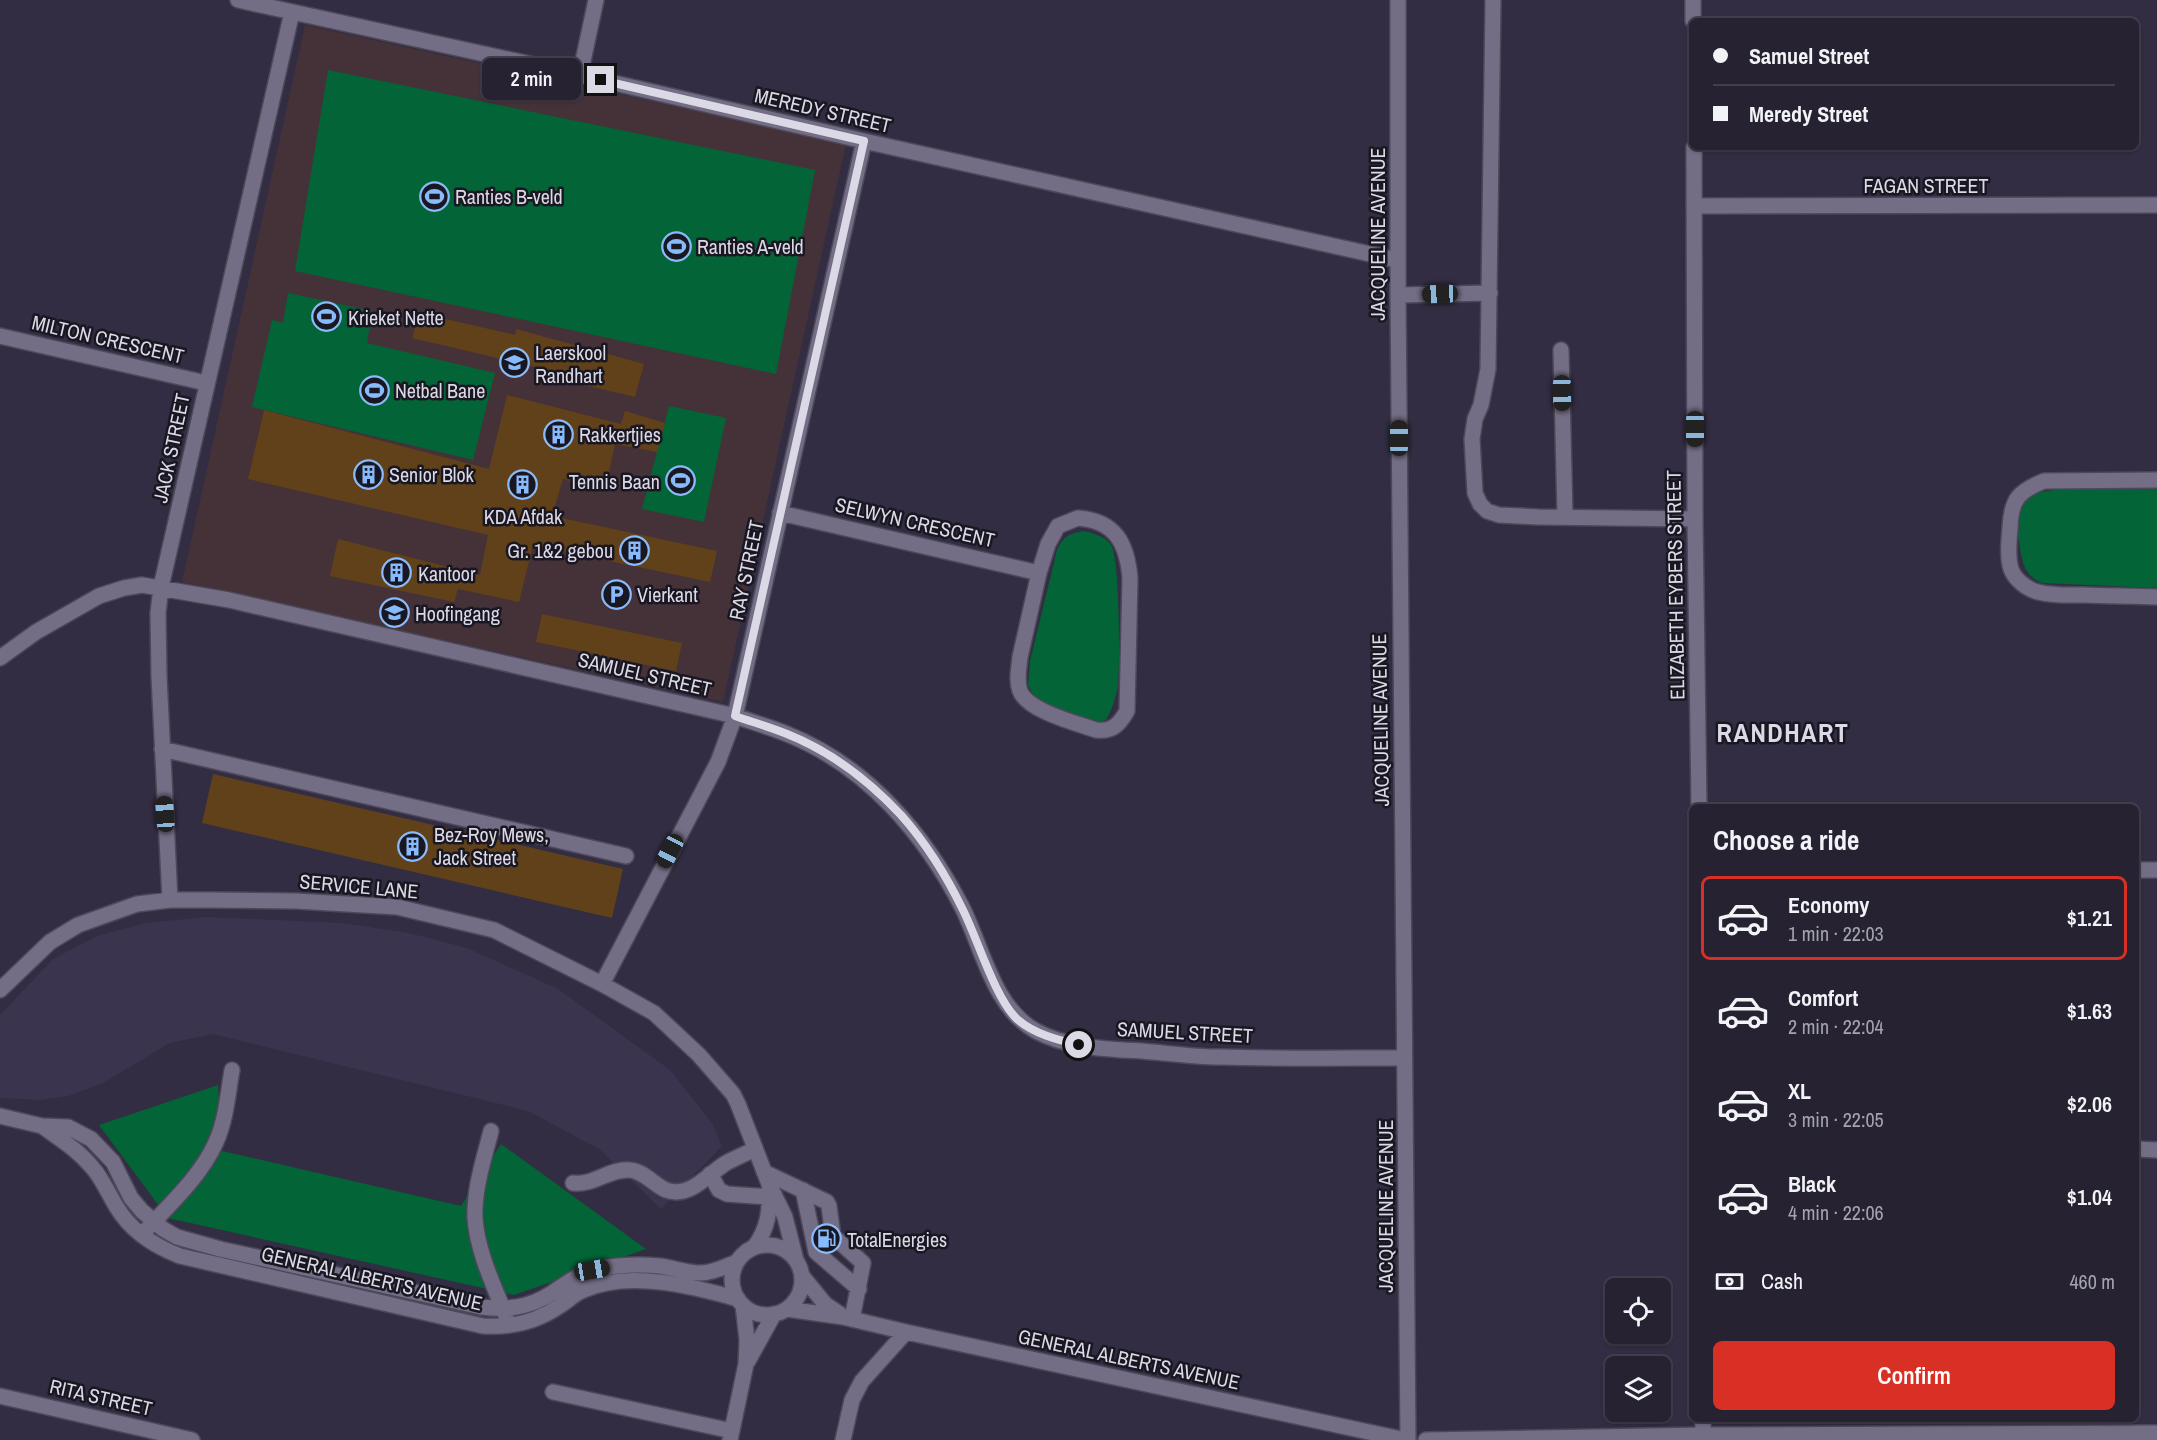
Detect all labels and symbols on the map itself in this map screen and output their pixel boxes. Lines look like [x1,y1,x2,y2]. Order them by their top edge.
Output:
callout: 2 min [481,59,580,101]
route end [587,66,614,93]
street label: MEREDY STREET [752,81,894,139]
street label: JACQUELINE AVENUE [1364,148,1391,320]
street label: FAGAN STREET [1864,172,1988,199]
sports icon: Ranties B-veld [418,180,450,212]
place label: Ranties B-veld [455,183,563,210]
sports icon: Ranties A-veld [660,230,692,262]
place label: Ranties A-veld [697,233,804,260]
car [1422,284,1458,304]
sports icon: Krieket Nette [311,301,343,333]
place label: Krieket Nette [348,304,444,331]
street label: MILTON CRESCENT [29,308,187,370]
place label: Laerskool Randhart [535,339,606,389]
school or university icon: Laerskool Randhart [498,347,530,379]
sports icon: Netbal Bane [358,374,390,406]
car [1553,375,1571,411]
place label: Netbal Bane [395,377,485,404]
street label: JACK STREET [146,391,196,505]
car [1686,411,1704,447]
building icon: Rakkertjies [542,418,574,450]
car [1390,420,1408,456]
place label: Rakkertjies [579,421,661,448]
building icon: Senior Blok [352,458,384,490]
place label: Senior Blok [389,461,475,488]
sports icon: Tennis Baan [665,465,697,497]
place label: Tennis Baan [569,468,660,495]
building icon: KDA Afdak [507,469,539,501]
street label: ELIZABETH EYBERS STREET [1659,470,1691,700]
street label: SELWYN CRESCENT [833,491,997,553]
place label: KDA Afdak [484,503,563,530]
street label: RAY STREET [722,518,770,622]
building icon: Gr. 1&2 gebou [618,534,650,566]
place label: Gr. 1&2 gebou [507,537,613,564]
building icon: Kantoor [381,557,413,589]
place label: Kantoor [418,560,476,587]
parking icon: Vierkant [600,578,632,610]
place label: Vierkant [637,581,698,608]
school or university icon: Hoofingang [378,597,410,629]
place label: Hoofingang [415,600,500,627]
street label: JACQUELINE AVENUE [1365,633,1395,807]
street label: SAMUEL STREET [576,646,714,702]
district label: RANDHART [1717,715,1849,750]
car [155,795,175,833]
place label: Bez-Roy Mews, Jack Street [434,821,549,871]
building icon: Bez-Roy Mews, Jack Street [397,830,429,862]
car [654,831,686,871]
street label: SERVICE LANE [298,867,420,905]
street label: SAMUEL STREET [1116,1015,1254,1049]
route start [1065,1031,1092,1058]
street label: JACQUELINE AVENUE [1372,1120,1399,1292]
fuel station icon: TotalEnergies [810,1223,842,1255]
place label: TotalEnergies [847,1226,947,1253]
street label: GENERAL ALBERTS AVENUE [259,1239,485,1317]
car [573,1258,611,1282]
street label: GENERAL ALBERTS AVENUE [1016,1322,1242,1396]
street label: RITA STREET [47,1372,155,1422]

